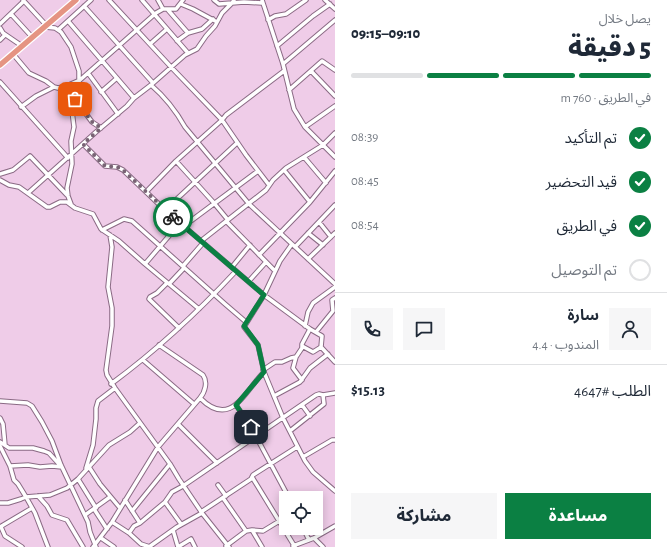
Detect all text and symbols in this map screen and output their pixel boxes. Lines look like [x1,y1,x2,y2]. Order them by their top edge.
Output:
text: يصل خلال [599,13,651,26]
text: 09:10–09:15 [351,26,420,41]
text: 5 دقيقة [568,35,651,61]
pin [58,82,92,116]
icon: bag [64,88,86,110]
text: في الطريق · 760 m [560,92,651,105]
icon: check [629,127,651,149]
text: 08:39 [351,131,378,144]
text: تم التأكيد [564,131,617,146]
icon: check [629,171,651,193]
text: 08:45 [351,175,379,188]
text: قيد التحضير [546,175,617,190]
courier [153,197,193,237]
icon: bike [162,206,184,228]
icon: check [629,215,651,237]
text: 08:54 [351,219,379,232]
text: في الطريق [557,219,617,234]
text: تم التوصيل [551,263,617,278]
button: phone [351,308,393,350]
button: chat [403,308,445,350]
text: سارة [567,308,599,323]
button: person [609,308,651,350]
text: المندوب · 4.4 [532,339,599,352]
text: $15.13 [351,383,385,398]
text: الطلب #4647 [574,384,651,399]
pin [234,410,268,444]
icon: home [240,416,262,438]
map controls [279,491,323,535]
button: locate [279,491,323,535]
button: مشاركة [351,493,497,539]
button: مساعدة [505,493,651,539]

